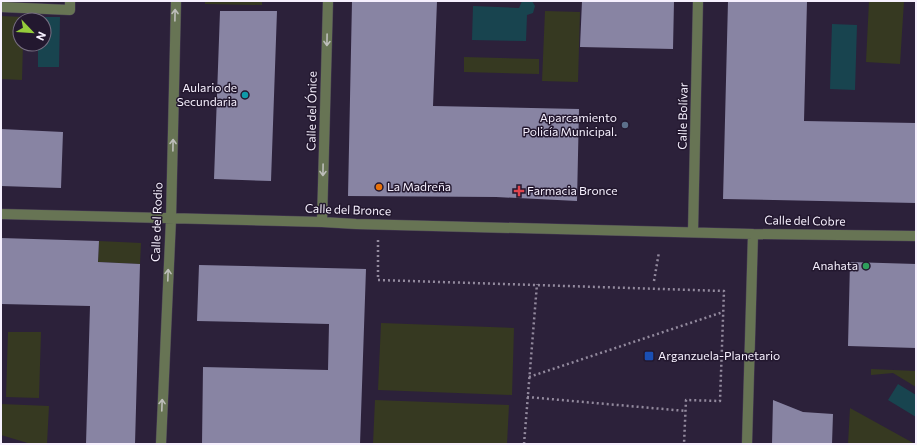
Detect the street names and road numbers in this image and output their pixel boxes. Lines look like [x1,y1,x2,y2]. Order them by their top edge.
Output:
street label: Calle del Ónice [303,71,319,151]
street label: Calle Bolívar [674,82,690,150]
street label: Calle del Rodio [148,182,164,262]
street label: Calle del Bronce [305,200,391,218]
street label: Calle del Cobre [764,212,846,228]

